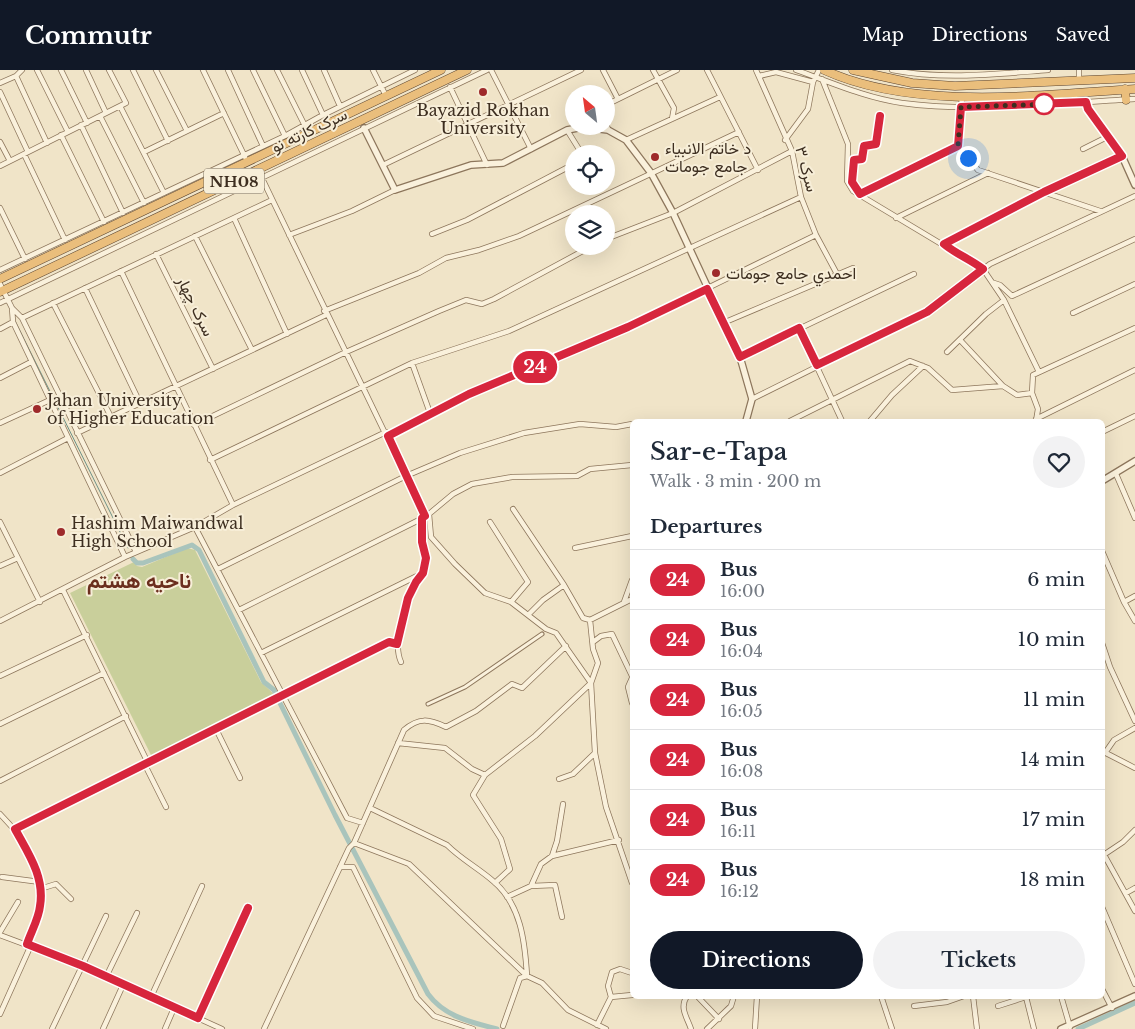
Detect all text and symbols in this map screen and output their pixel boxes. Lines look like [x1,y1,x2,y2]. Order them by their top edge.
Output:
text: Commutr [25,21,152,50]
text: Map [862,24,904,46]
text: Directions [932,24,1028,46]
text: Saved [1056,24,1110,46]
north arrow [565,85,615,135]
map controls [565,85,615,255]
marker: Bayazid Rokhan University [477,86,489,98]
unlabelled marker [1033,93,1055,115]
place label: Bayazid Rokhan University [416,100,550,138]
street label: سرک کارته نو [268,104,351,157]
place label: د خاتم الانبیاء جامع جومات [665,138,751,178]
street label: سرک ۳ [790,144,823,194]
button: locate [565,145,615,195]
your location [956,146,981,171]
marker: د خاتم الانبیاء جامع جومات [649,151,661,163]
road number: NH08 [204,168,264,194]
button: layers [565,205,615,255]
place label: احمدي جامع جومات [726,263,856,287]
marker: احمدي جامع جومات [710,267,722,279]
street label: سرک چهار [171,272,219,340]
line badge: 24 [512,351,558,383]
text: 24 [523,356,547,378]
place label: Jahan University of Higher Education [45,390,214,428]
marker: Jahan University of Higher Education [31,403,43,415]
button: heart [1033,436,1085,488]
text: Sar-e-Tapa [650,437,787,466]
text: Walk · 3 min · 200 m [650,471,821,491]
place label: Hashim Maiwandwal High School [71,513,243,551]
text: Departures [650,515,762,538]
marker: Hashim Maiwandwal High School [55,526,67,538]
text: Bus [720,558,757,581]
district label: ناحیه هشتم [87,568,191,595]
text: 6 min [1027,568,1085,591]
text: 24 [666,569,689,591]
text: 16:00 [720,581,765,601]
text: Bus [720,618,757,641]
text: 10 min [1018,628,1085,651]
text: 24 [666,629,689,651]
text: 16:04 [720,641,763,661]
text: Bus [720,678,757,701]
text: 11 min [1023,688,1085,711]
text: 24 [666,689,689,711]
text: 16:05 [720,701,763,721]
text: Bus [720,738,757,761]
text: 14 min [1020,748,1085,771]
text: 24 [666,749,689,771]
text: 16:08 [720,761,763,781]
text: Bus [720,798,757,821]
text: 17 min [1022,808,1085,831]
text: 24 [666,809,689,831]
text: 16:11 [720,821,756,841]
text: Bus [720,858,757,881]
text: 18 min [1020,868,1085,891]
text: 24 [666,869,689,891]
text: 16:12 [720,881,759,901]
button: Directions [650,931,863,989]
button: Tickets [873,931,1085,989]

